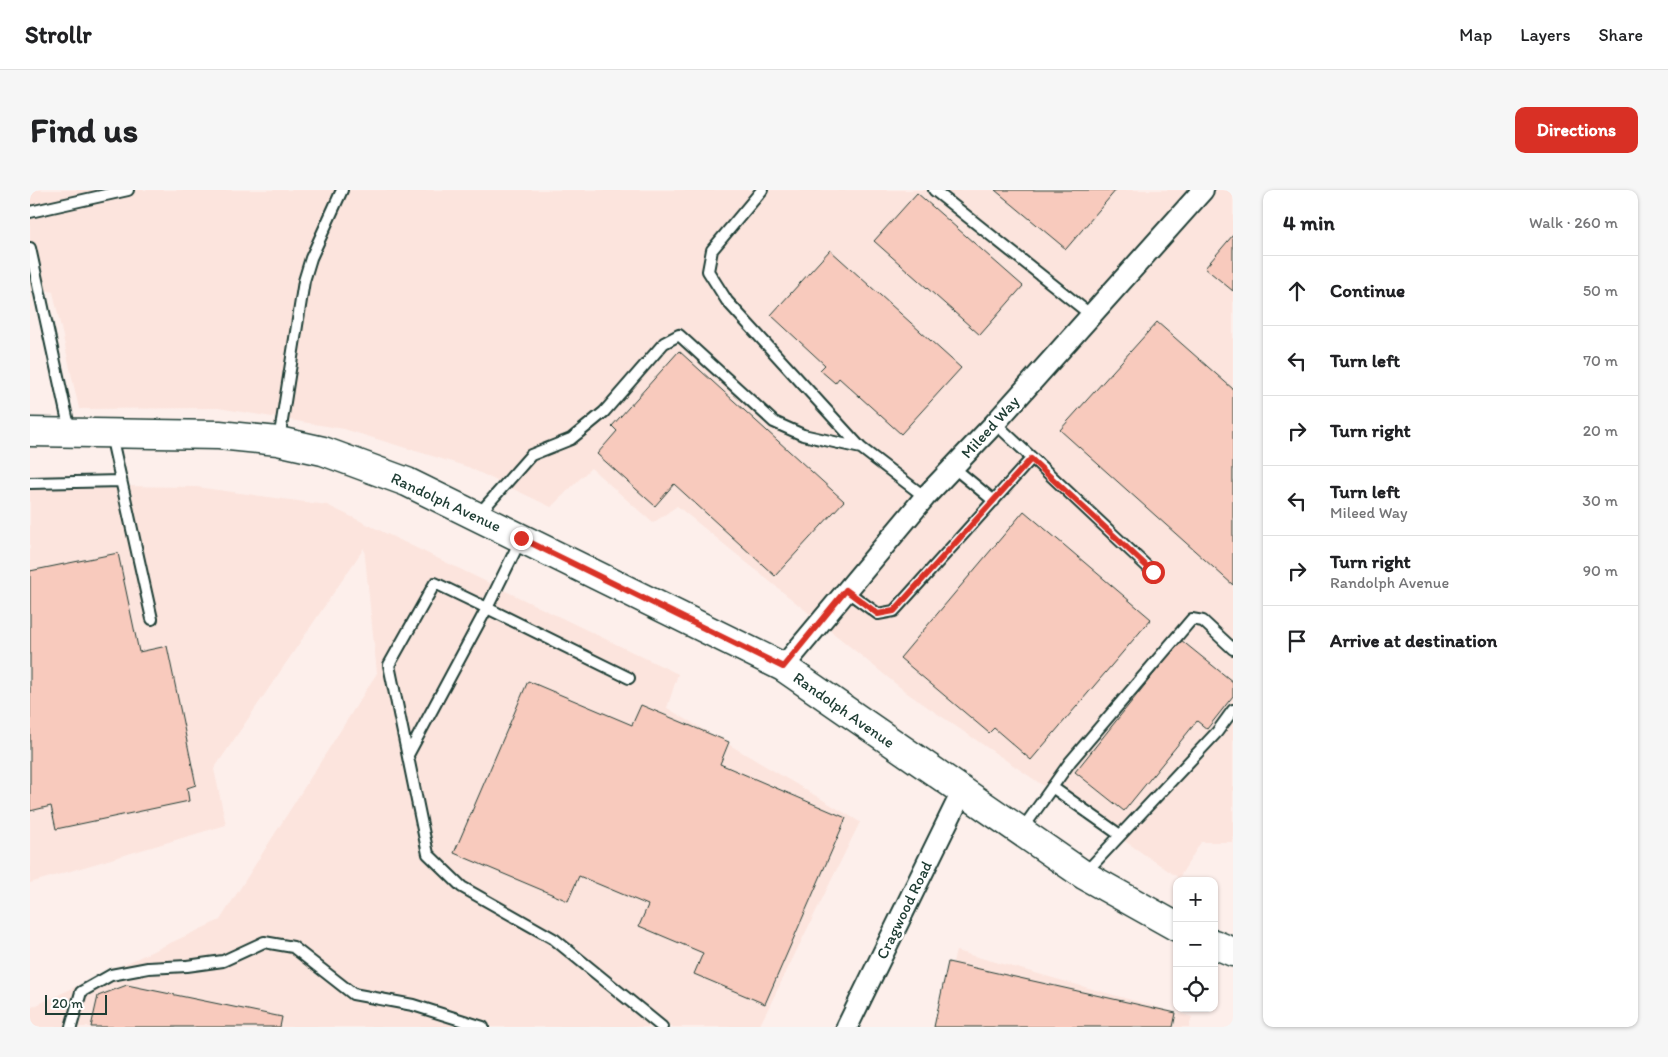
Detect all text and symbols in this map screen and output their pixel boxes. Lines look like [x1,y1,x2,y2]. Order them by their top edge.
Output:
text: Strollr [25,20,91,49]
text: Map [1459,24,1492,46]
text: Layers [1520,24,1570,46]
text: Share [1598,24,1643,46]
button: Directions [1515,107,1638,153]
text: Find us [30,109,138,151]
text: 4 min [1283,210,1335,235]
text: Walk · 260 m [1529,213,1618,232]
icon: ahead [1283,277,1311,305]
text: Continue [1330,279,1405,302]
text: 50 m [1583,281,1618,300]
icon: left [1283,347,1311,375]
text: Turn left [1330,349,1400,372]
text: 70 m [1583,351,1618,370]
street label: Mileed Way [957,391,1023,462]
icon: right [1283,417,1311,445]
text: Turn right [1330,419,1411,442]
text: 20 m [1583,421,1618,440]
street label: Randolph Avenue [388,468,504,536]
text: Turn left [1330,480,1400,503]
icon: left [1283,487,1311,515]
text: 30 m [1582,491,1618,510]
text: Mileed Way [1330,503,1408,522]
route end [510,527,533,550]
text: Turn right [1330,550,1411,573]
icon: right [1283,557,1311,585]
route start [1142,561,1165,584]
text: 90 m [1583,561,1618,580]
text: Randolph Avenue [1330,573,1449,592]
icon: arrive [1283,627,1311,655]
text: Arrive at destination [1330,629,1497,652]
street label: Randolph Avenue [790,668,899,752]
street label: Cragwood Road [872,857,936,962]
map controls [1173,877,1218,1012]
button: + [1173,877,1218,922]
button: − [1173,922,1218,967]
button: locate [1173,967,1218,1012]
scale bar [45,992,108,1015]
text: 20 m [52,995,83,1012]

